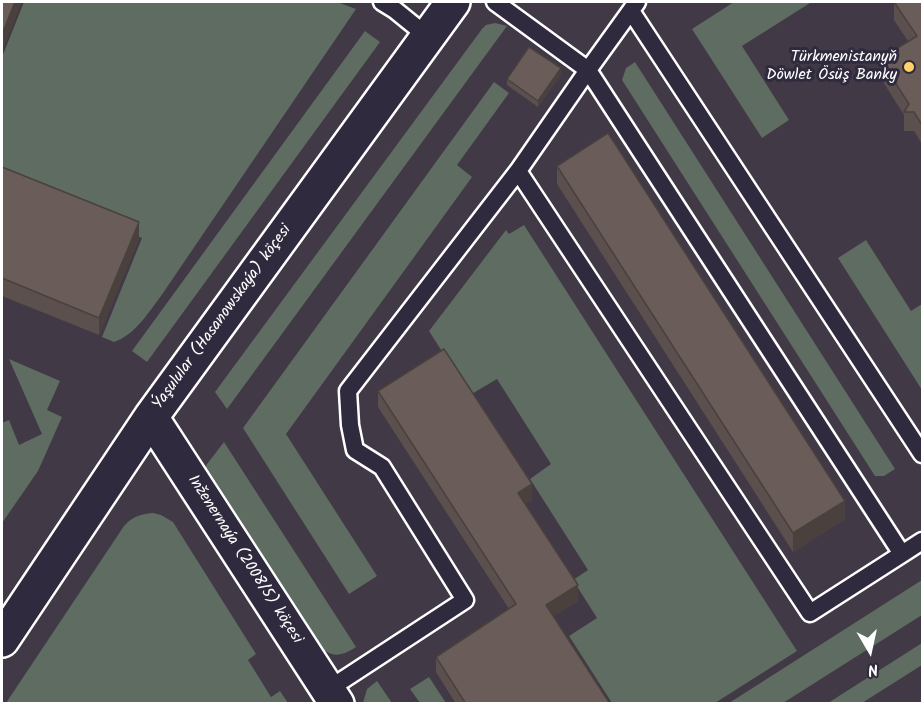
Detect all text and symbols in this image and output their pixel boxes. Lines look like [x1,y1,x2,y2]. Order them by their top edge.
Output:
place label: Türkmenistanyň Döwlet Ösüş Banky [766,48,897,86]
marker: Türkmenistanyň Döwlet Ösüş Banky [902,60,916,74]
street label: Ýaşulular (Hasanowskaýa) köçesi [149,222,297,414]
street label: Inženernaýa (2008/5) köçesi [182,472,306,648]
north arrow [840,621,900,681]
text: N [866,656,880,682]

